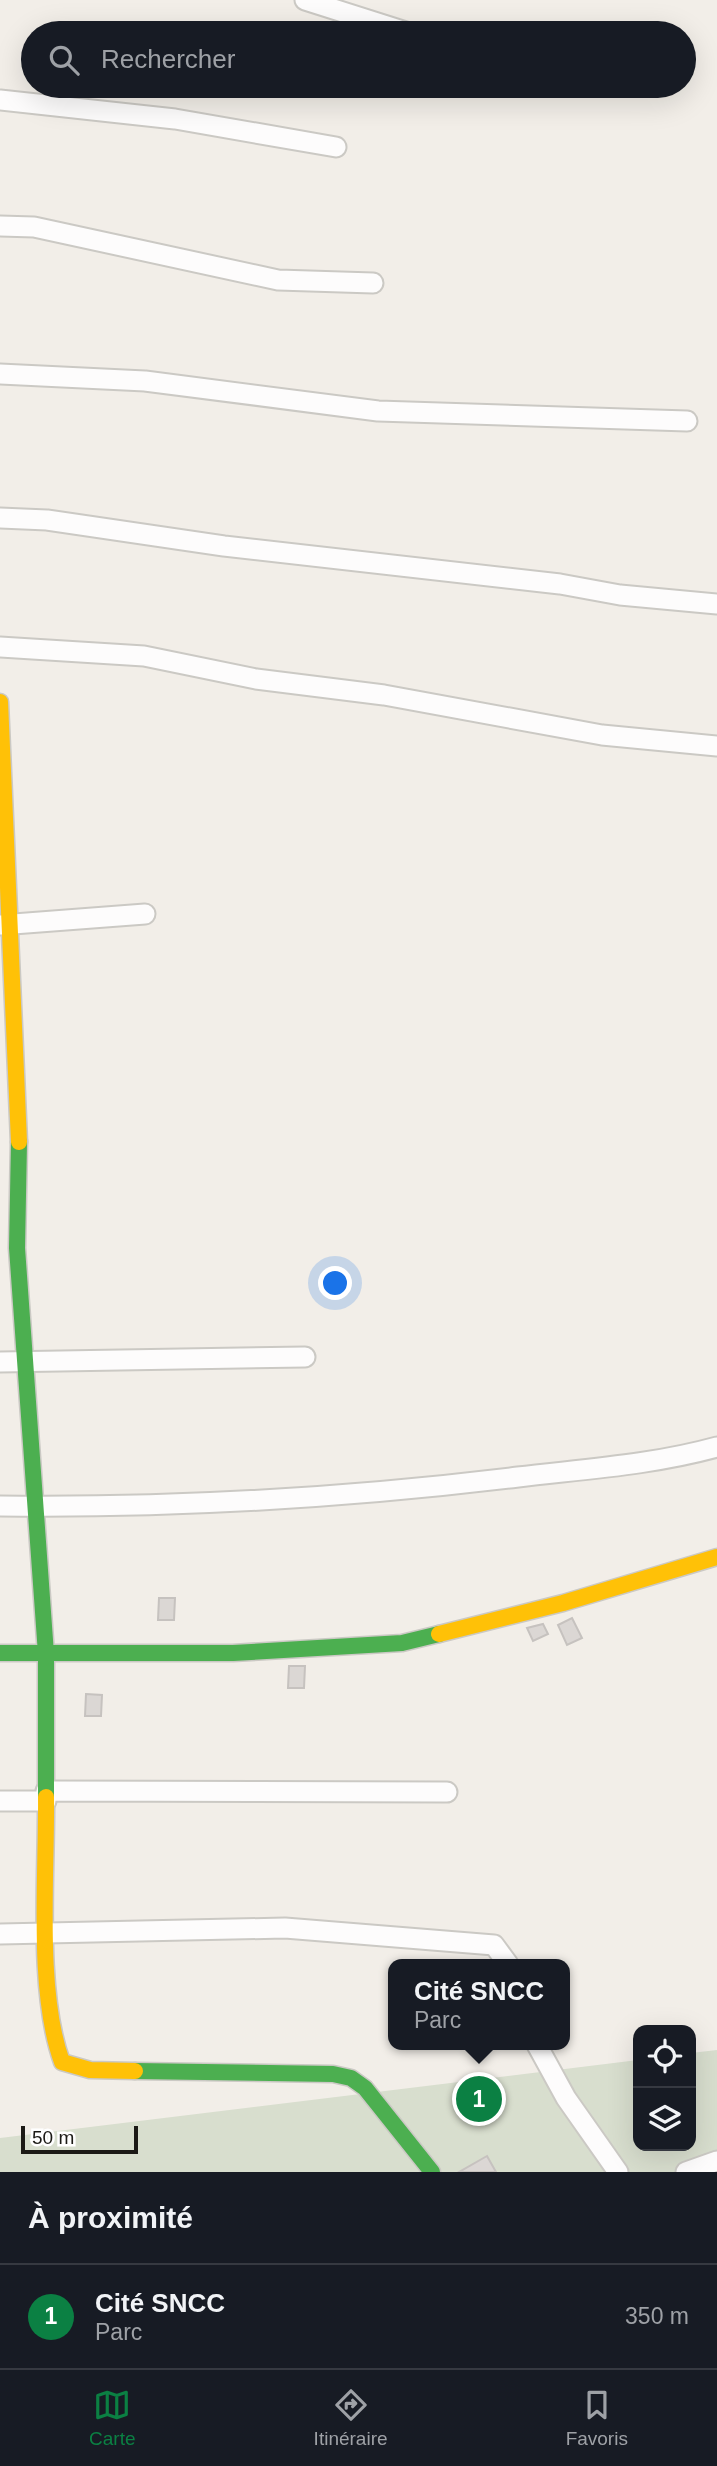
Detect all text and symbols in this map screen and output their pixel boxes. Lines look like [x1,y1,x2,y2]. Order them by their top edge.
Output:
search box [21,21,696,98]
icon: search [45,41,83,79]
text: Rechercher [101,44,235,74]
your location [318,1266,352,1300]
popup [388,1959,570,2050]
text: Cité SNCC [414,1976,544,2006]
text: Parc [414,2007,461,2033]
map controls [633,2025,696,2151]
button: locate [633,2025,696,2088]
pin: 1 [456,2073,502,2125]
button: layers [633,2088,696,2151]
scale bar [21,2123,138,2155]
text: 50 m [32,2127,74,2148]
text: À proximité [28,2201,193,2234]
text: Cité SNCC [95,2288,225,2318]
text: 1 [45,2303,57,2329]
text: 350 m [625,2303,689,2329]
text: Parc [95,2319,142,2345]
tab: Carte [89,2386,136,2450]
tab: Itinéraire [314,2386,388,2450]
tab: Favoris [566,2386,628,2450]

